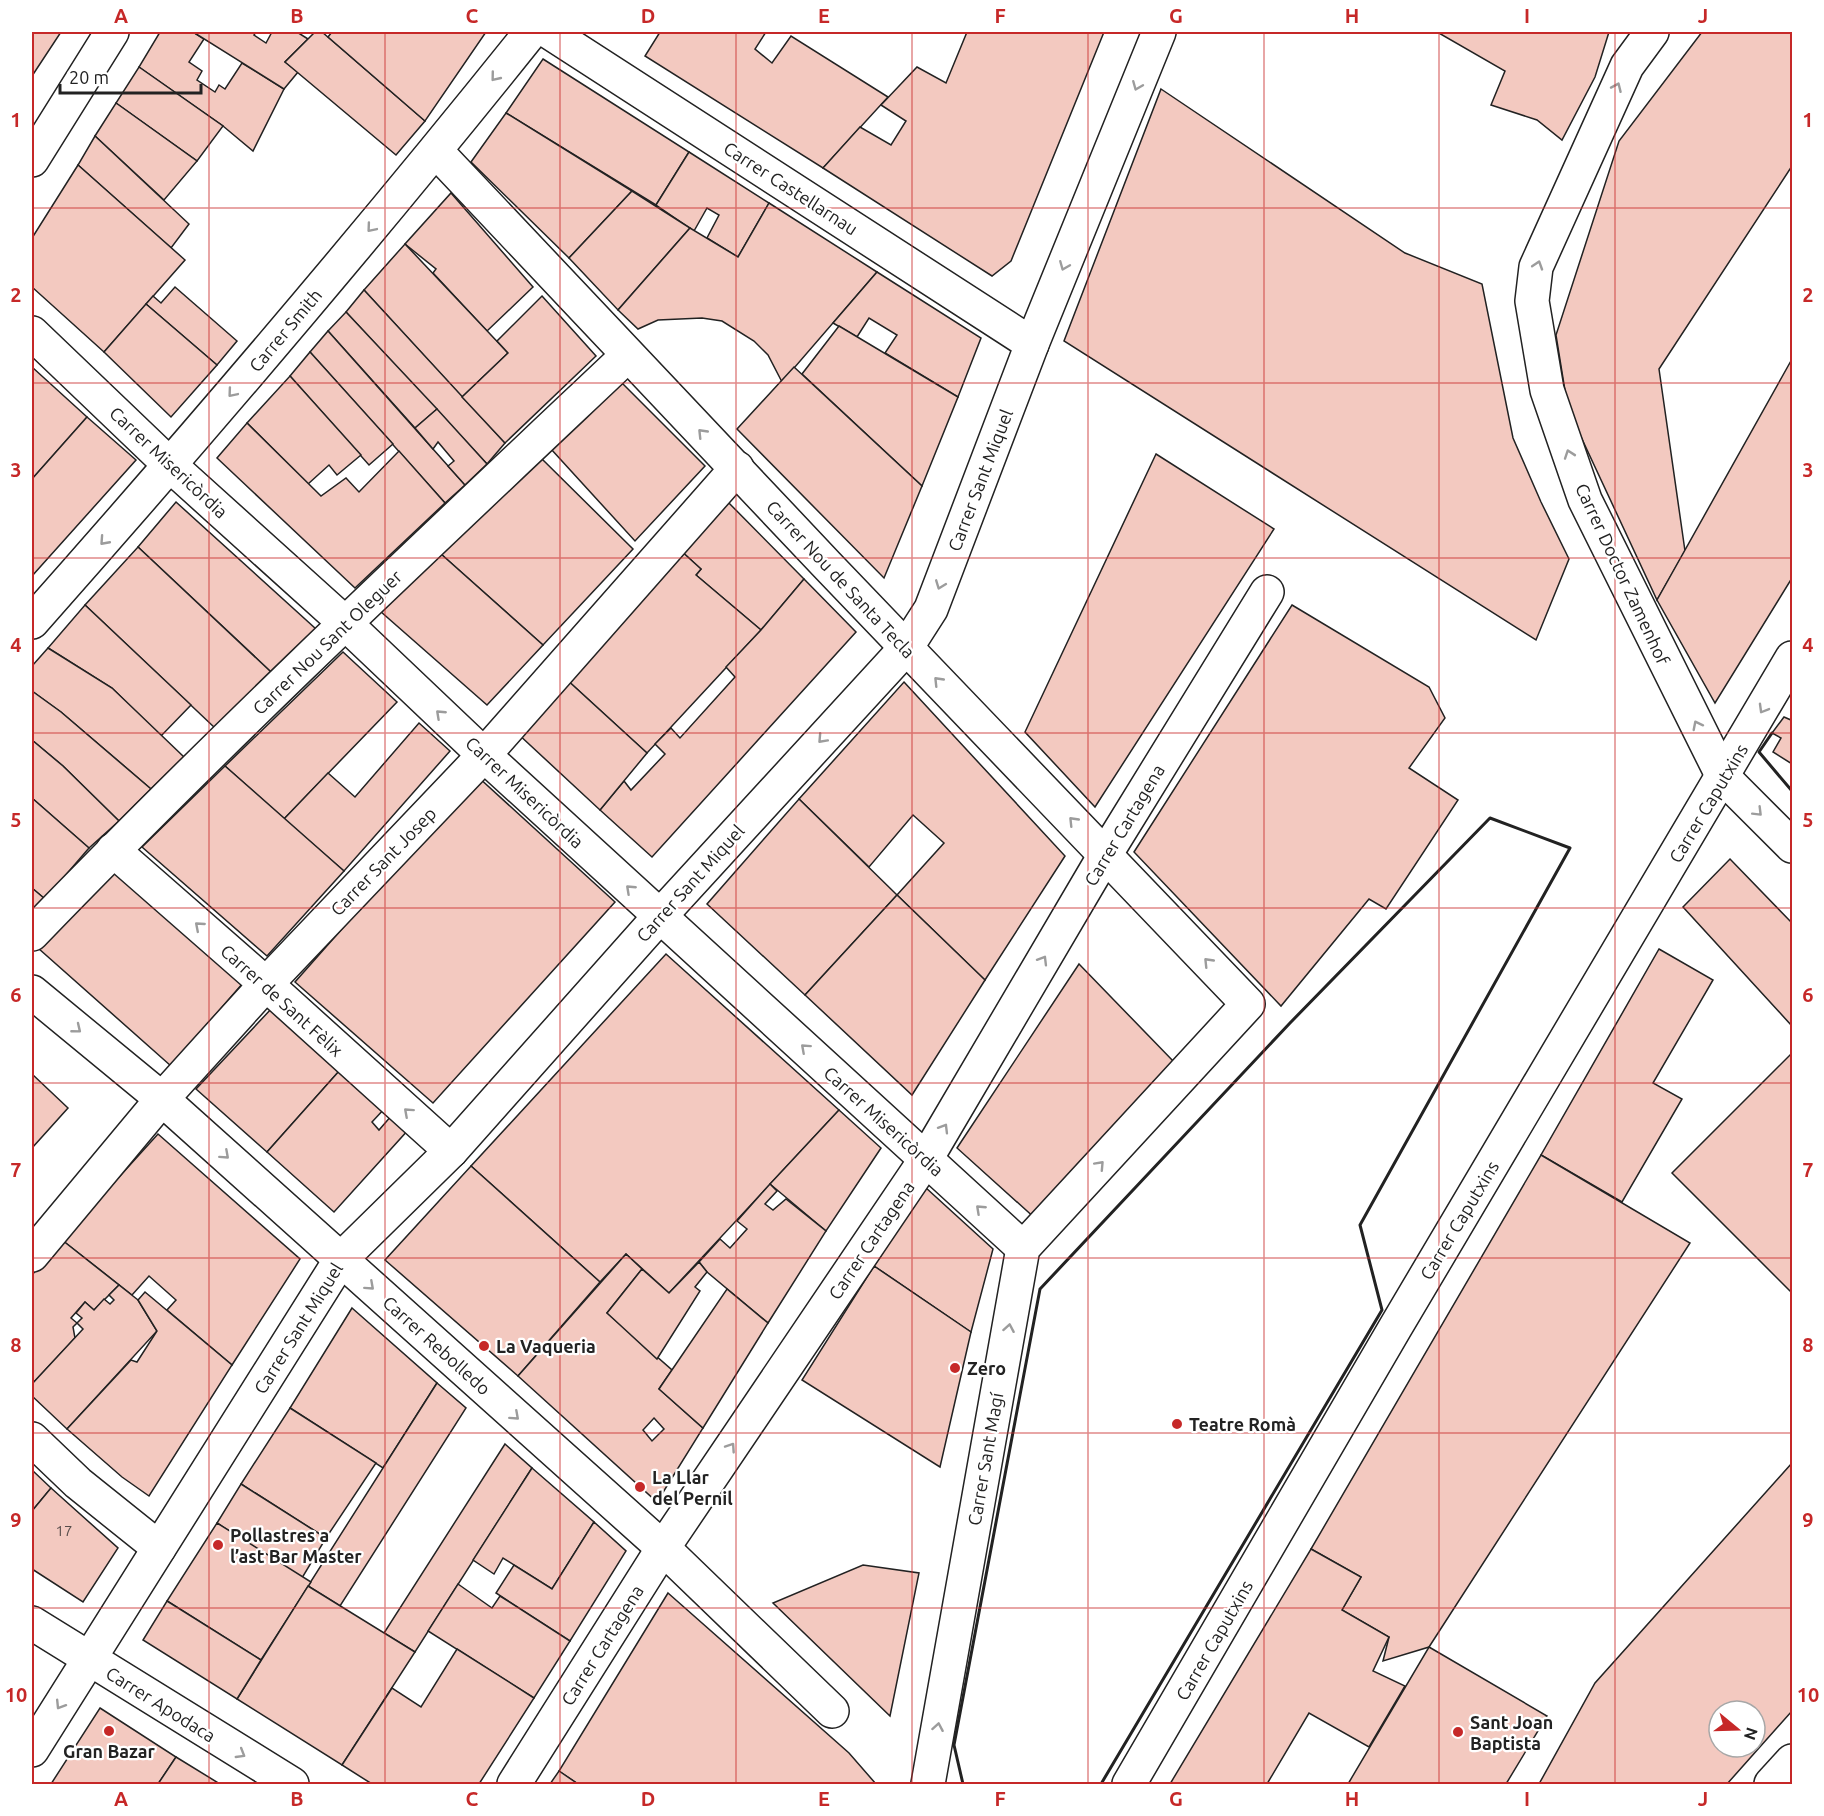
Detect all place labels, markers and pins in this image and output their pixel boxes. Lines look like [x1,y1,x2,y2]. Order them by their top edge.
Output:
place label: La Vaqueria [496,1336,596,1356]
marker: La Vaqueria [477,1339,491,1353]
place label: Zero [967,1358,1006,1378]
marker: Zero [948,1361,962,1375]
place label: Teatre Romà [1189,1414,1296,1434]
marker: Teatre Romà [1170,1417,1184,1431]
place label: La Llar del Pernil [652,1467,733,1508]
marker: La Llar del Pernil [633,1480,647,1494]
place label: Pollastres a l’ast Bar Master [230,1525,362,1566]
marker: Pollastres a l’ast Bar Master [211,1538,225,1552]
place label: Sant Joan Baptista [1470,1712,1553,1753]
marker: Gran Bazar [102,1724,116,1738]
marker: Sant Joan Baptista [1451,1725,1465,1739]
place label: Gran Bazar [63,1741,155,1761]

